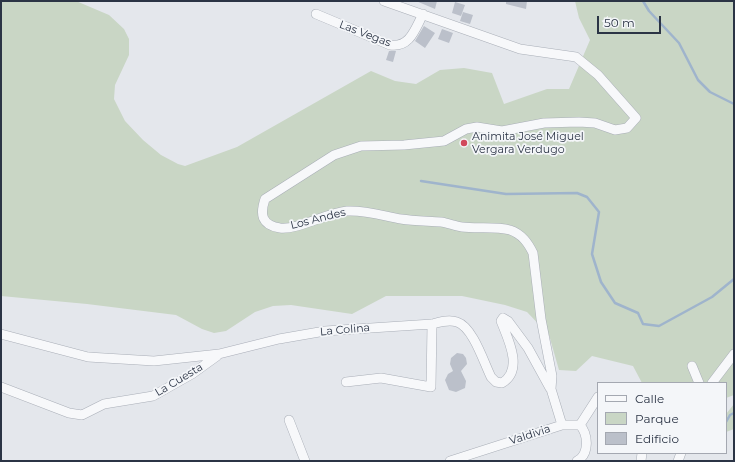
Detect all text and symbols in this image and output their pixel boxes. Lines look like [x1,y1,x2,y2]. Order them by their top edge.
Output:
scale bar [599,8,663,34]
text: 50 m [604,15,635,30]
street label: Las Vegas [337,18,393,50]
place label: Animita José Miguel Vergara Verdugo [472,130,584,156]
marker: Animita José Miguel Vergara Verdugo [459,138,469,148]
street label: Los Andes [289,206,347,232]
street label: La Colina [319,321,371,339]
street label: La Cuesta [153,361,205,399]
legend [597,382,727,454]
text: Calle [635,391,664,406]
text: Parque [635,411,679,426]
street label: Valdivia [508,422,552,448]
text: Edificio [635,431,679,446]

